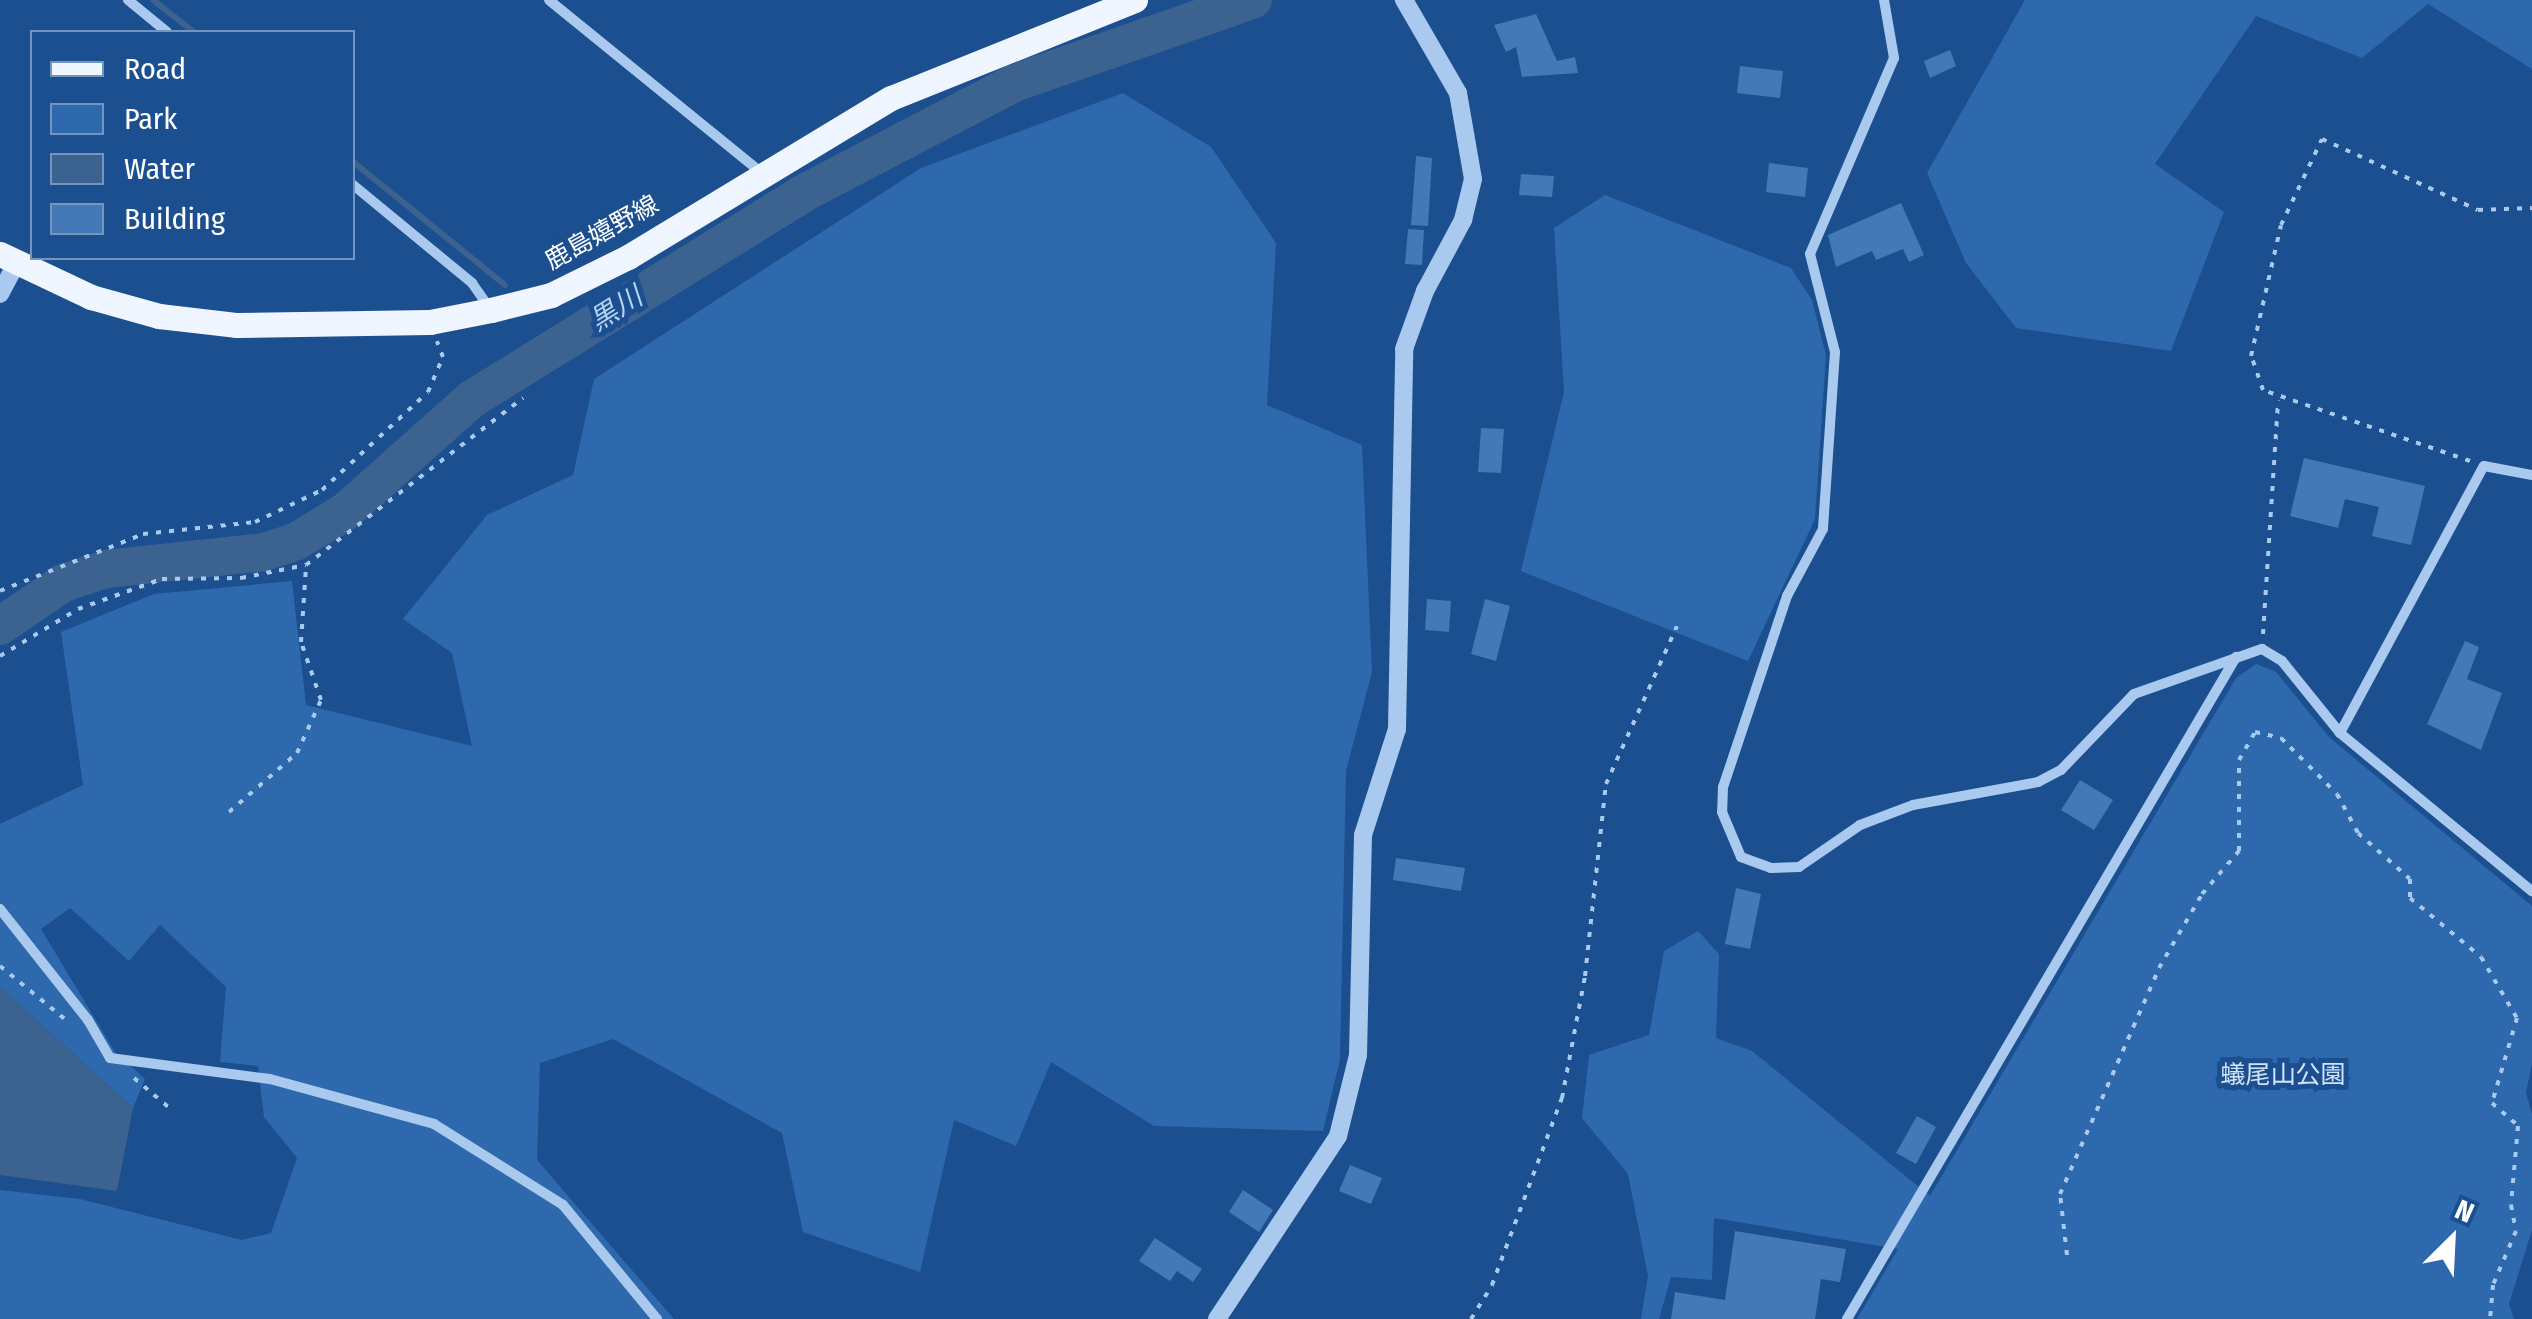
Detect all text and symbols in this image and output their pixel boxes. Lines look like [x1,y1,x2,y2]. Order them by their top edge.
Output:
legend [30,30,355,260]
text: Road [124,51,186,87]
text: Park [124,101,177,137]
text: Water [124,151,195,187]
street label: 鹿島嬉野線 [540,190,664,276]
text: Building [124,201,225,237]
water label: 黒川 [583,280,649,338]
park label: 蟻尾山公園 [2221,1060,2345,1090]
north arrow [2402,1189,2502,1289]
text: N [2450,1193,2479,1230]

